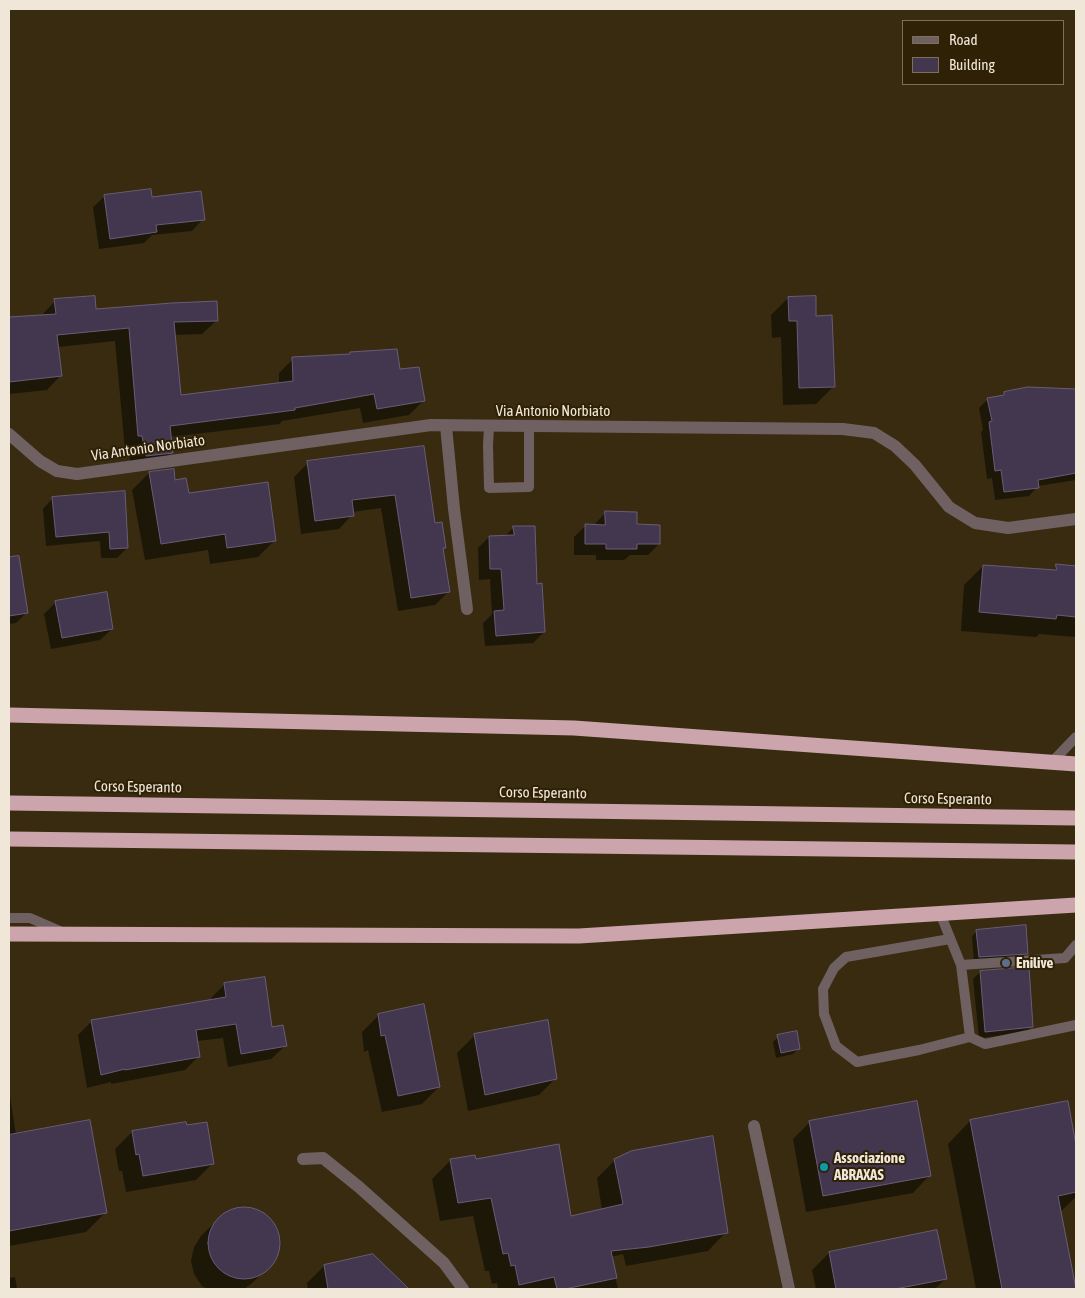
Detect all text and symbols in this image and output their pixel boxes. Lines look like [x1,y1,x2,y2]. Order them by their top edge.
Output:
legend [902,20,1065,85]
text: Road [949,31,978,48]
text: Building [949,56,995,73]
street label: Via Antonio Norbiato [496,402,610,420]
street label: Via Antonio Norbiato [90,431,206,465]
street label: Corso Esperanto [94,777,182,797]
street label: Corso Esperanto [499,783,587,803]
street label: Corso Esperanto [904,789,992,809]
place label: Enilive [1016,954,1053,972]
marker: Enilive [1000,957,1012,969]
place label: Associazione ABRAXAS [834,1149,905,1184]
marker: Associazione ABRAXAS [818,1161,830,1173]

